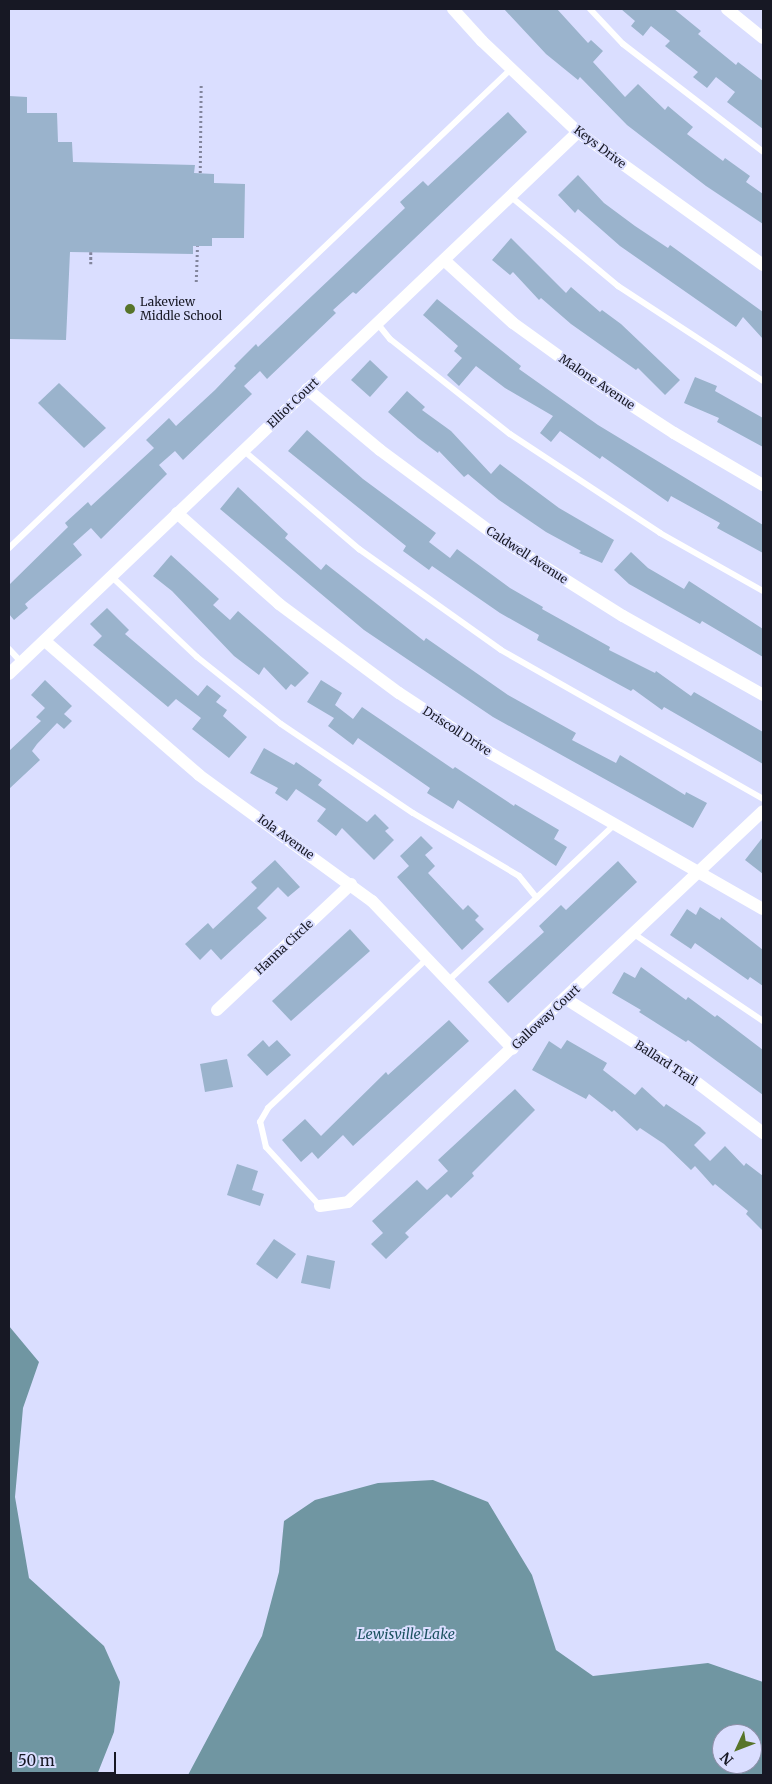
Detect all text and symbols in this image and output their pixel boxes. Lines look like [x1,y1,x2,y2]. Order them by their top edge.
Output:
street label: Keys Drive [571,123,629,171]
place label: Lakeview Middle School [140,295,222,323]
marker: Lakeview Middle School [124,303,136,315]
street label: Malone Avenue [556,351,638,413]
street label: Elliot Court [264,375,322,431]
street label: Caldwell Avenue [484,523,570,587]
street label: Driscoll Drive [420,704,494,758]
street label: Iola Avenue [255,812,317,862]
street label: Hanna Circle [252,917,316,977]
street label: Galloway Court [509,982,583,1052]
street label: Ballard Trail [632,1037,700,1089]
water label: Lewisville Lake [357,1626,455,1642]
north arrow [712,1724,762,1774]
scale bar [12,1742,119,1774]
text: N [716,1748,737,1769]
text: 50 m [18,1751,55,1770]

